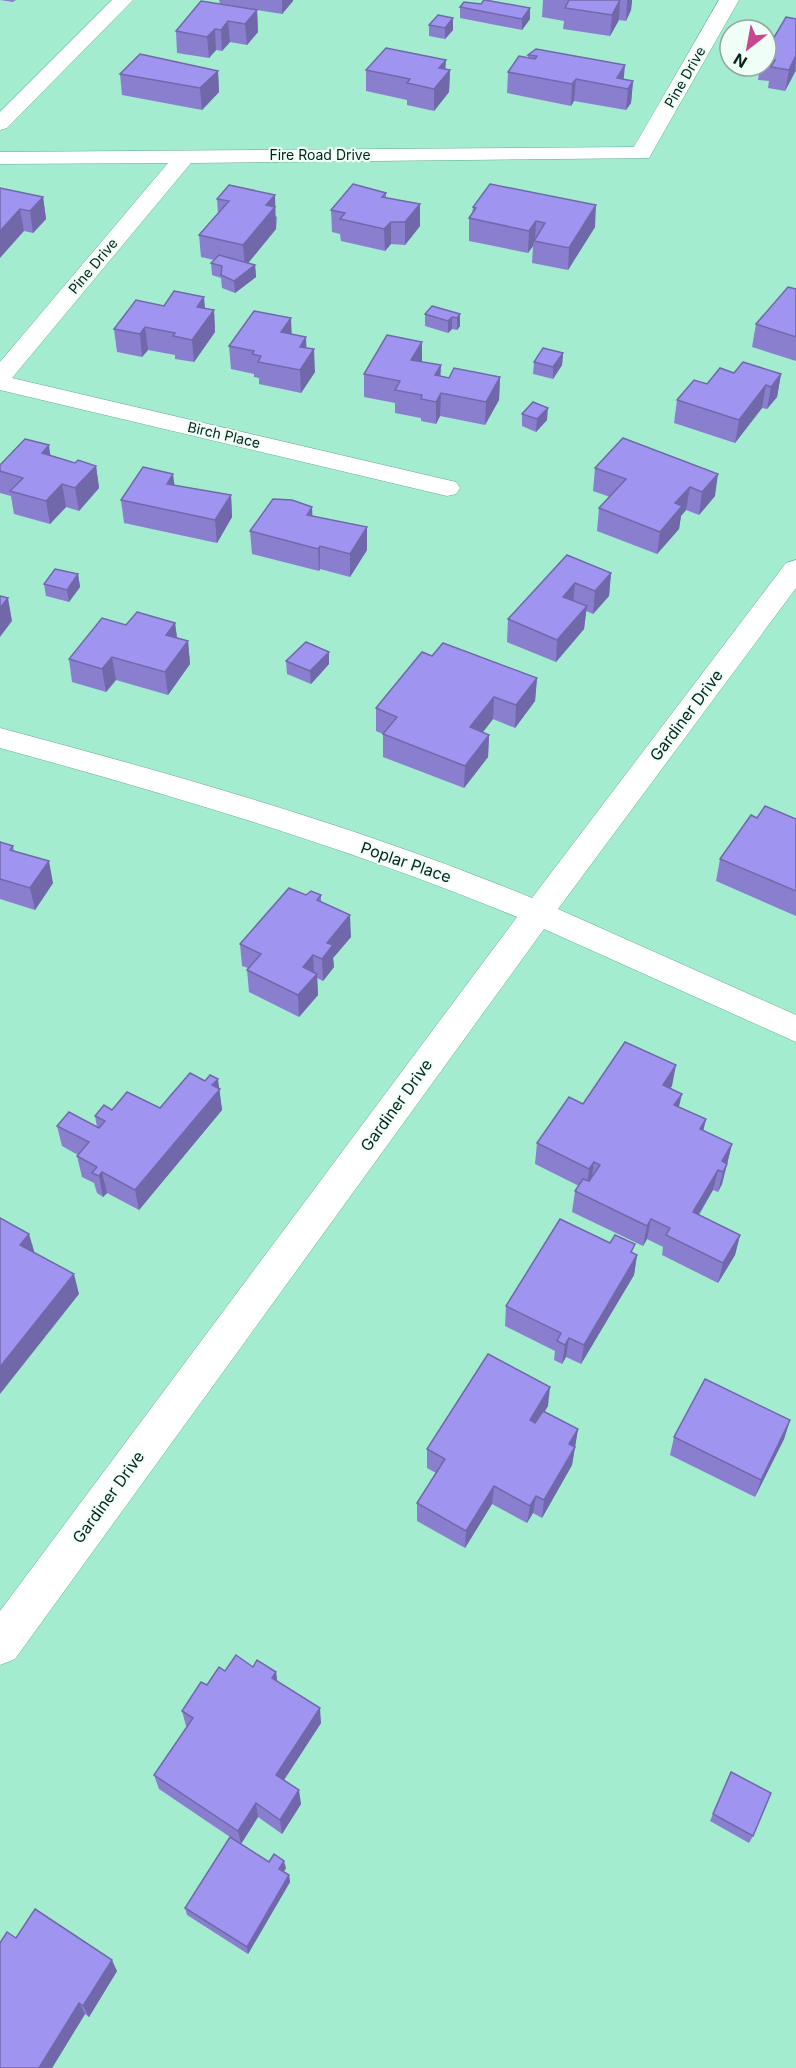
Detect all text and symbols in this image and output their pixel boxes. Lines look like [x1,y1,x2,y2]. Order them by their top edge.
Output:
north arrow [718,18,778,78]
street label: Pine Drive [660,43,709,110]
text: N [730,49,751,73]
street label: Fire Road Drive [269,146,371,163]
street label: Pine Drive [64,234,121,297]
street label: Birch Place [186,418,262,451]
street label: Gardiner Drive [645,665,727,765]
street label: Poplar Place [358,837,454,887]
street label: Gardiner Drive [356,1055,436,1155]
street label: Gardiner Drive [68,1447,148,1547]

